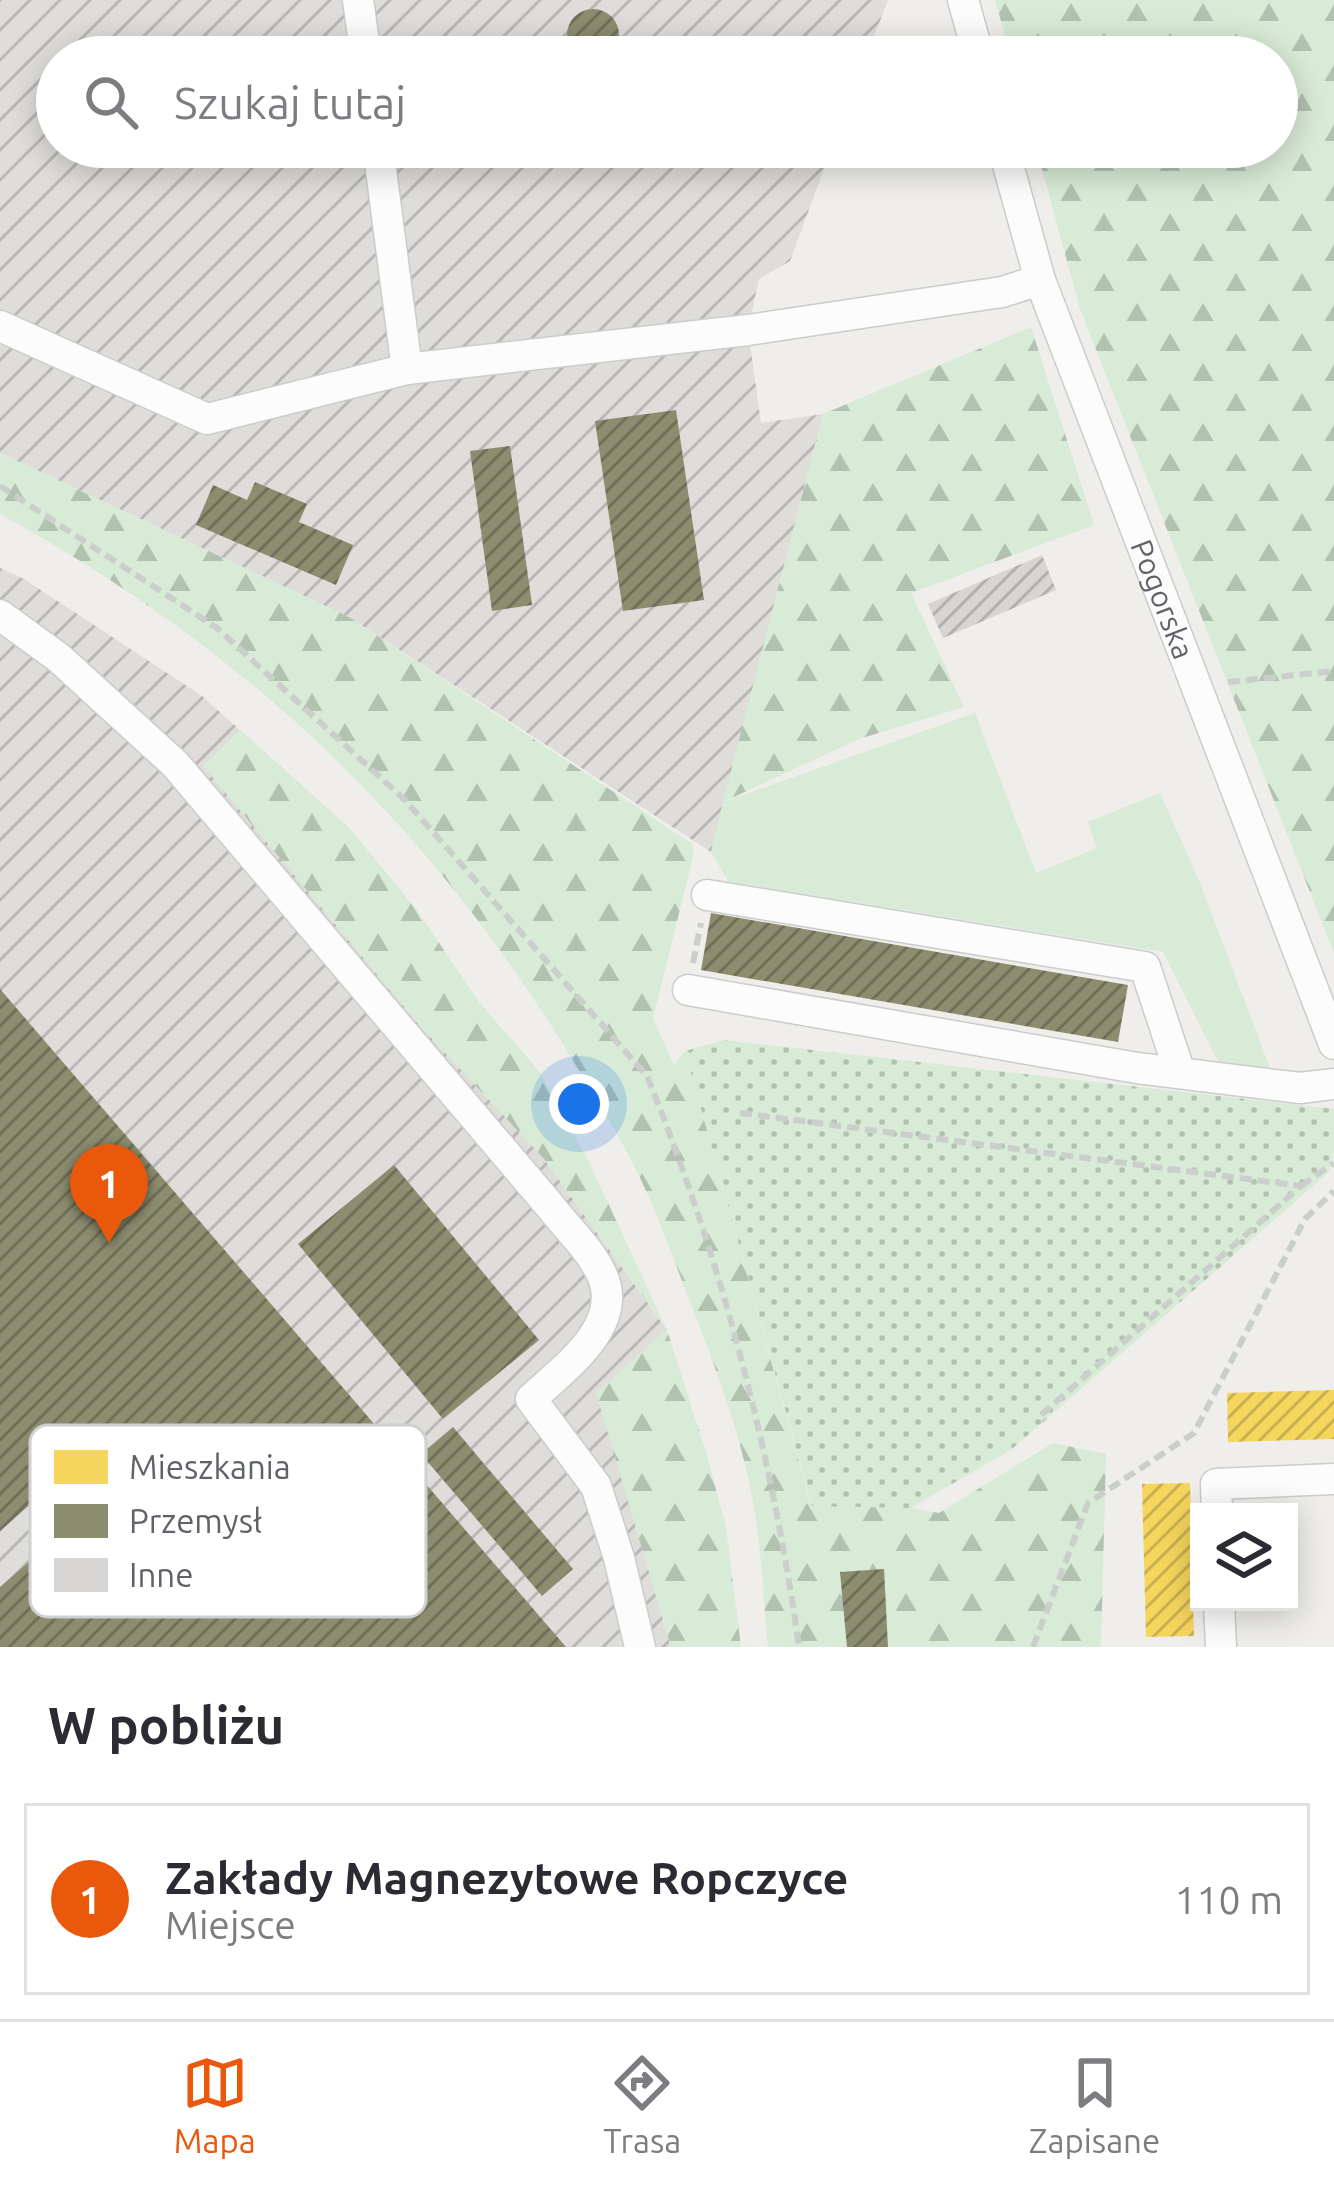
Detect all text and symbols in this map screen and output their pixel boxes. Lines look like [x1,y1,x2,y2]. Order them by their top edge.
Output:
search box [36,36,1298,168]
icon: search [78,69,144,135]
text: Szukaj tutaj [174,77,406,128]
street label: Pogorska [1125,535,1201,664]
your location [549,1074,609,1134]
pin: 1 [70,1144,148,1243]
legend [30,1425,426,1617]
text: Mieszkania [129,1448,291,1485]
text: Przemysł [129,1502,262,1539]
map controls [1190,1503,1298,1611]
button: layers [1190,1503,1298,1611]
text: Inne [129,1556,193,1593]
text: W pobliżu [48,1696,284,1754]
text: Zakłady Magnezytowe Ropczyce [165,1852,848,1903]
text: 1 [79,1878,101,1921]
text: 110 m [1174,1878,1283,1921]
text: Miejsce [165,1903,296,1946]
tab: Mapa [174,2050,256,2159]
tab: Trasa [603,2050,681,2159]
tab: Zapisane [1029,2050,1160,2159]

